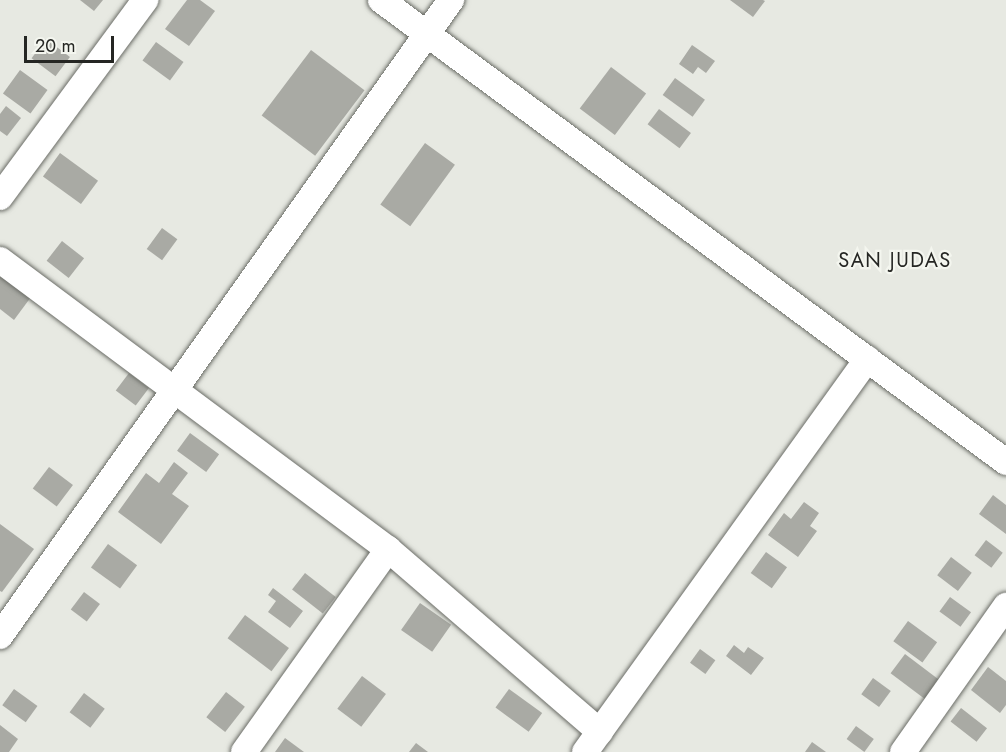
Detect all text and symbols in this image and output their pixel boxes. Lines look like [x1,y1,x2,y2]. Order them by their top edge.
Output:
scale bar [27,24,117,62]
text: 20 m [35,33,75,59]
district label: SAN JUDAS [838,248,952,272]

